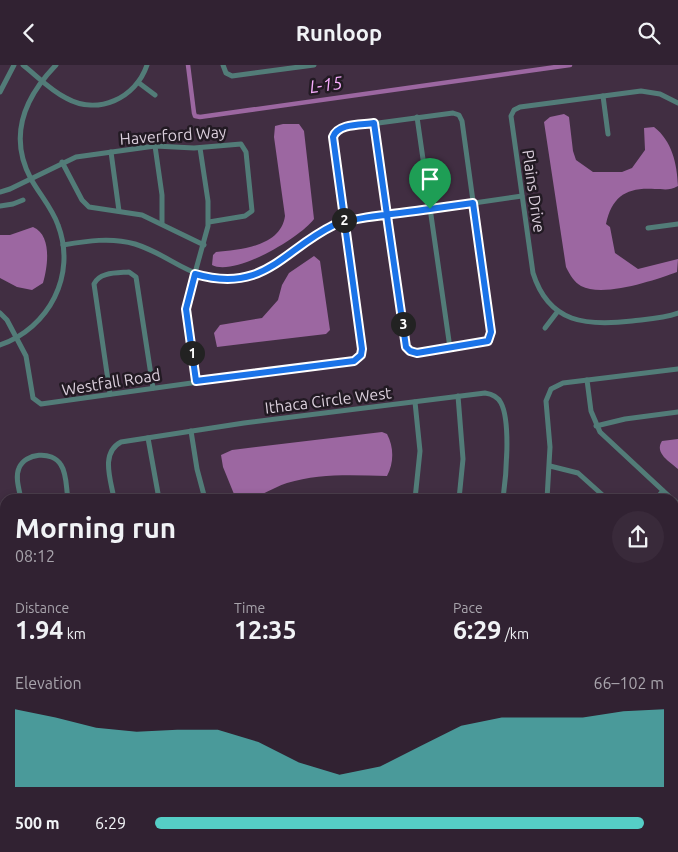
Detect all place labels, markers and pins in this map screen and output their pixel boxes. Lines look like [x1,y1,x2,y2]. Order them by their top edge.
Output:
pin [409,158,451,209]
pin: 2 [332,207,356,233]
pin: 3 [390,311,416,337]
pin: 1 [180,341,204,365]

